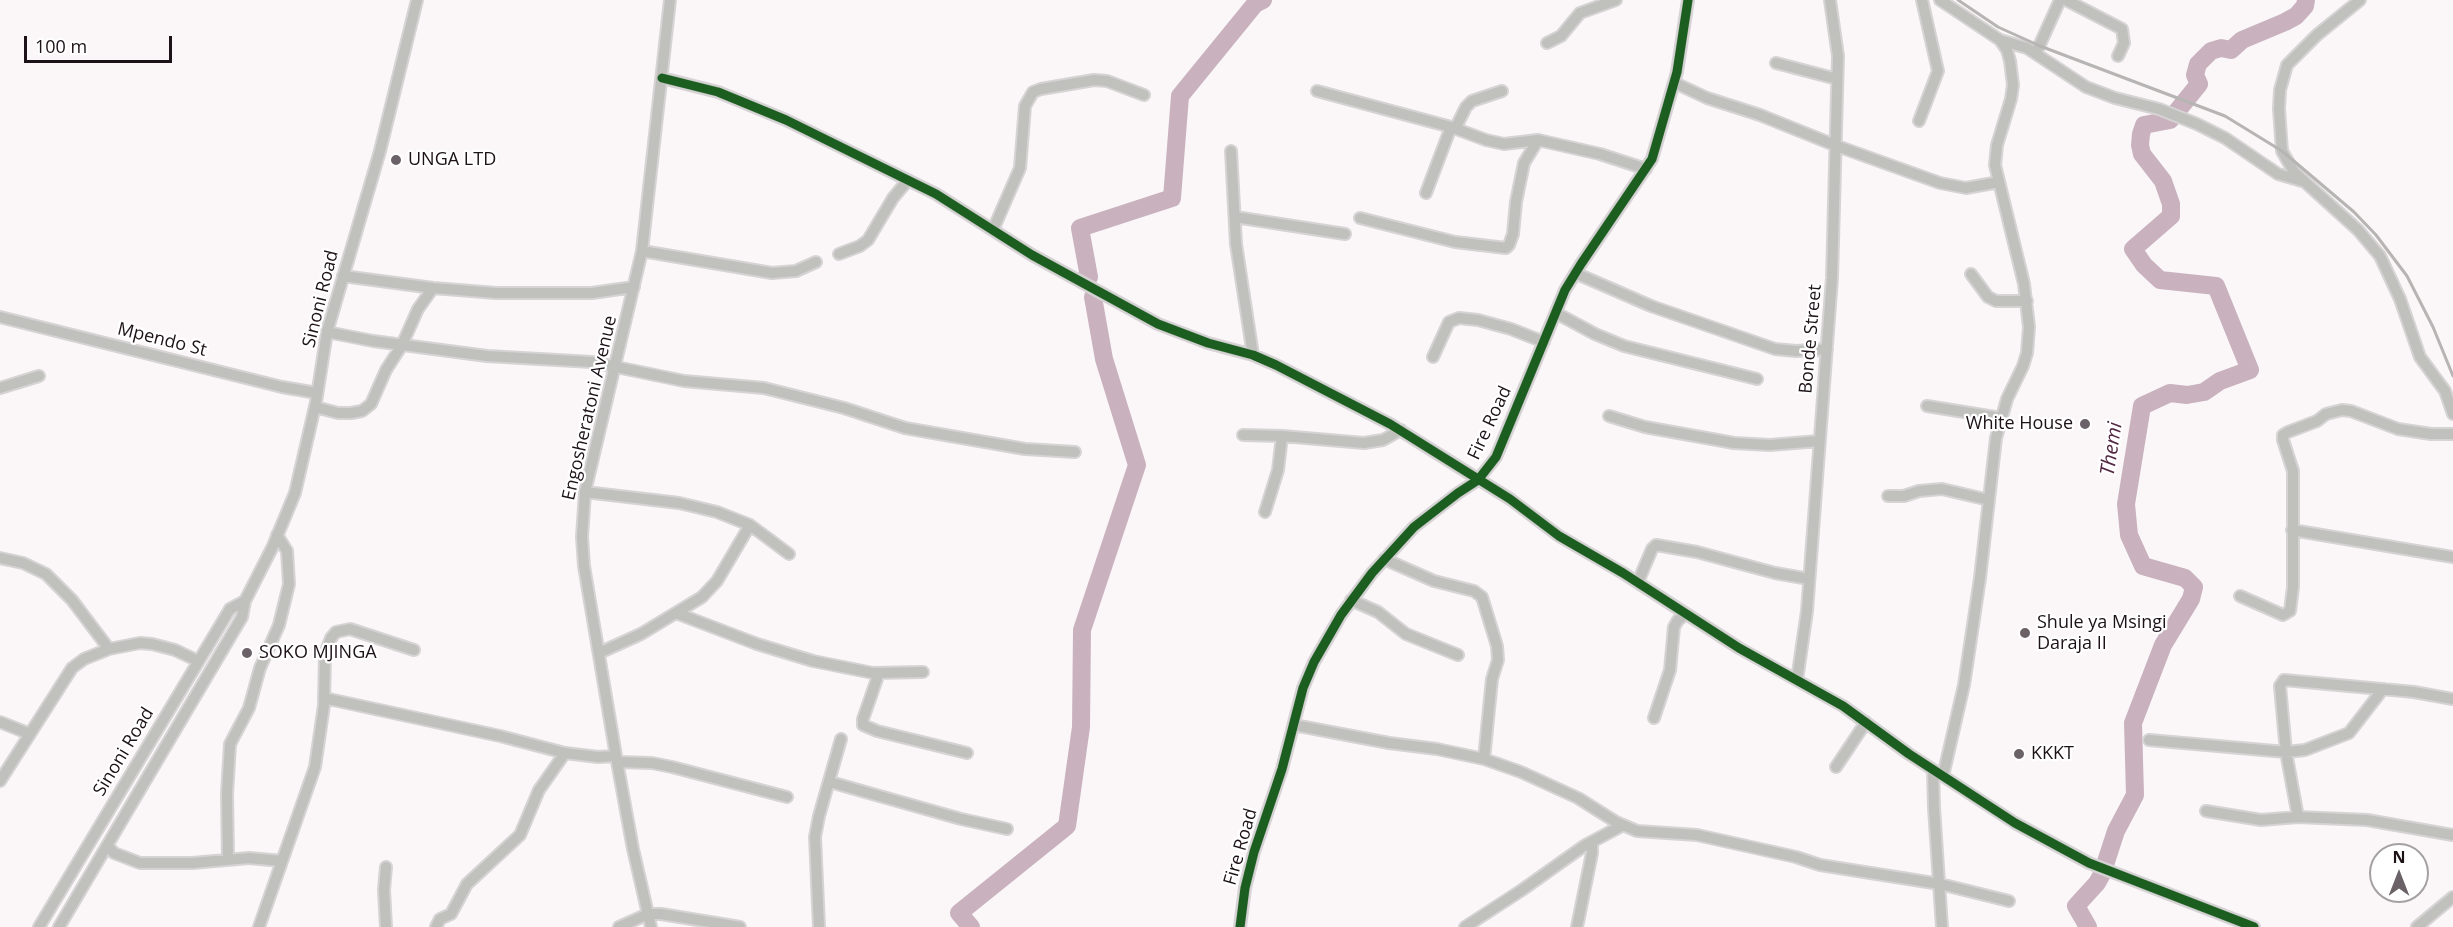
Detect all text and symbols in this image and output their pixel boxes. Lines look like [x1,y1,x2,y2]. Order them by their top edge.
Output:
scale bar [27,24,176,62]
text: 100 m [35,34,87,58]
place label: UNGA LTD [408,149,496,171]
marker: UNGA LTD [389,153,403,167]
street label: Sinoni Road [298,248,344,350]
street label: Bonde Street [1795,283,1827,395]
street label: Engosheratoni Avenue [558,314,622,502]
street label: Mpendo St [115,318,209,362]
street label: Fire Road [1464,383,1516,463]
place label: White House [1966,413,2073,435]
marker: White House [2078,417,2092,431]
water label: Themi [2096,420,2128,478]
place label: Shule ya Msingi Daraja II [2037,612,2167,654]
marker: Shule ya Msingi Daraja II [2018,626,2032,640]
place label: SOKO MJINGA [259,642,377,664]
marker: SOKO MJINGA [240,646,254,660]
street label: Sinoni Road [89,704,159,800]
place label: KKKT [2031,743,2074,765]
marker: KKKT [2012,747,2026,761]
street label: Fire Road [1220,806,1262,888]
north arrow [2369,843,2429,903]
text: N [2392,846,2406,868]

